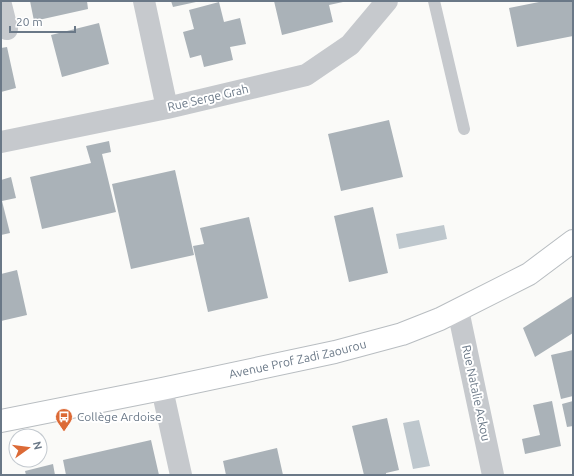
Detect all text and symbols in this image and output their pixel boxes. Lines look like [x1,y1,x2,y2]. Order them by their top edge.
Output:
scale bar [10,8,75,34]
text: 20 m [16,15,43,28]
street label: Rue Serge Grah [166,82,250,113]
street label: Avenue Prof Zadi Zaourou [228,337,368,381]
street label: Rue Natalie Ackou [460,344,493,442]
bus stop icon: Collège Ardoise [54,407,74,432]
place label: Collège Ardoise [77,410,162,423]
north arrow [8,428,48,468]
text: N [31,440,45,451]

